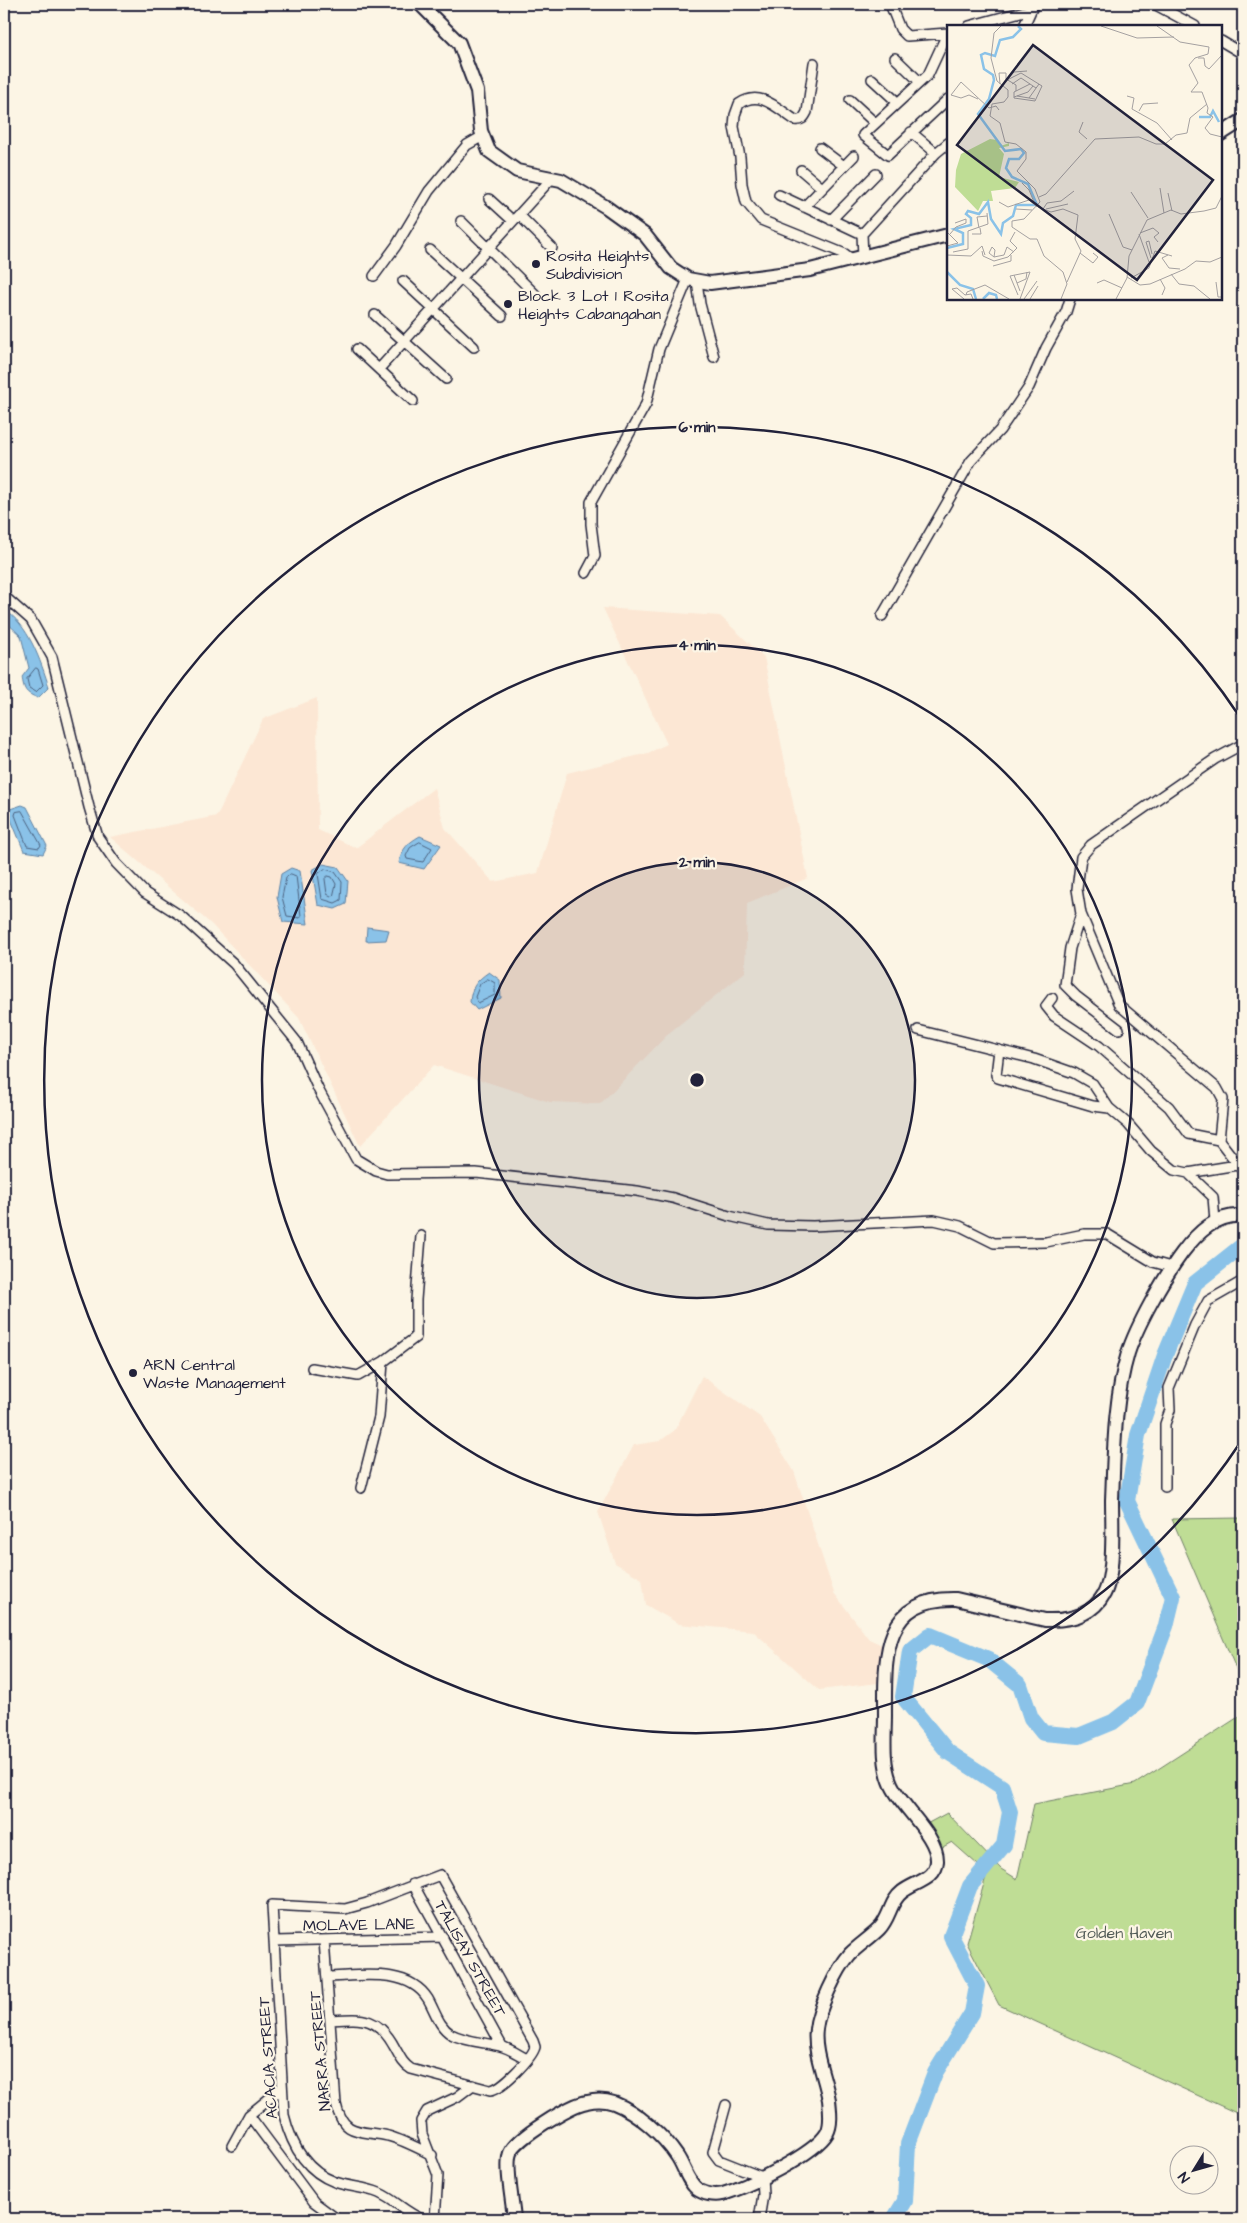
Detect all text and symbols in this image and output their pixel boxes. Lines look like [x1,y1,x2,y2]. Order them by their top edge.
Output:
inset map [947,25,1222,300]
place label: Rosita Heights Subdivision [546,245,649,285]
marker: Rosita Heights Subdivision [530,258,542,270]
place label: Block 3 Lot 1 Rosita Heights Cabangahan [518,285,669,326]
marker: Block 3 Lot 1 Rosita Heights Cabangahan [502,298,514,310]
text: 6 min [679,417,716,438]
text: 4 min [678,635,716,656]
text: 2 min [678,852,716,873]
centre of rings [688,1071,706,1089]
place label: ARN Central Waste Management [143,1354,286,1395]
marker: ARN Central Waste Management [127,1367,139,1379]
street label: TALISAY STREET [429,1896,511,2021]
street label: MOLAVE LANE [303,1913,416,1937]
park label: Golden Haven [1076,1922,1172,1944]
street label: NARRA STREET [304,1990,336,2112]
street label: ACACIA STREET [253,1996,283,2120]
north arrow [1170,2146,1220,2196]
text: N [1174,2168,1195,2187]

